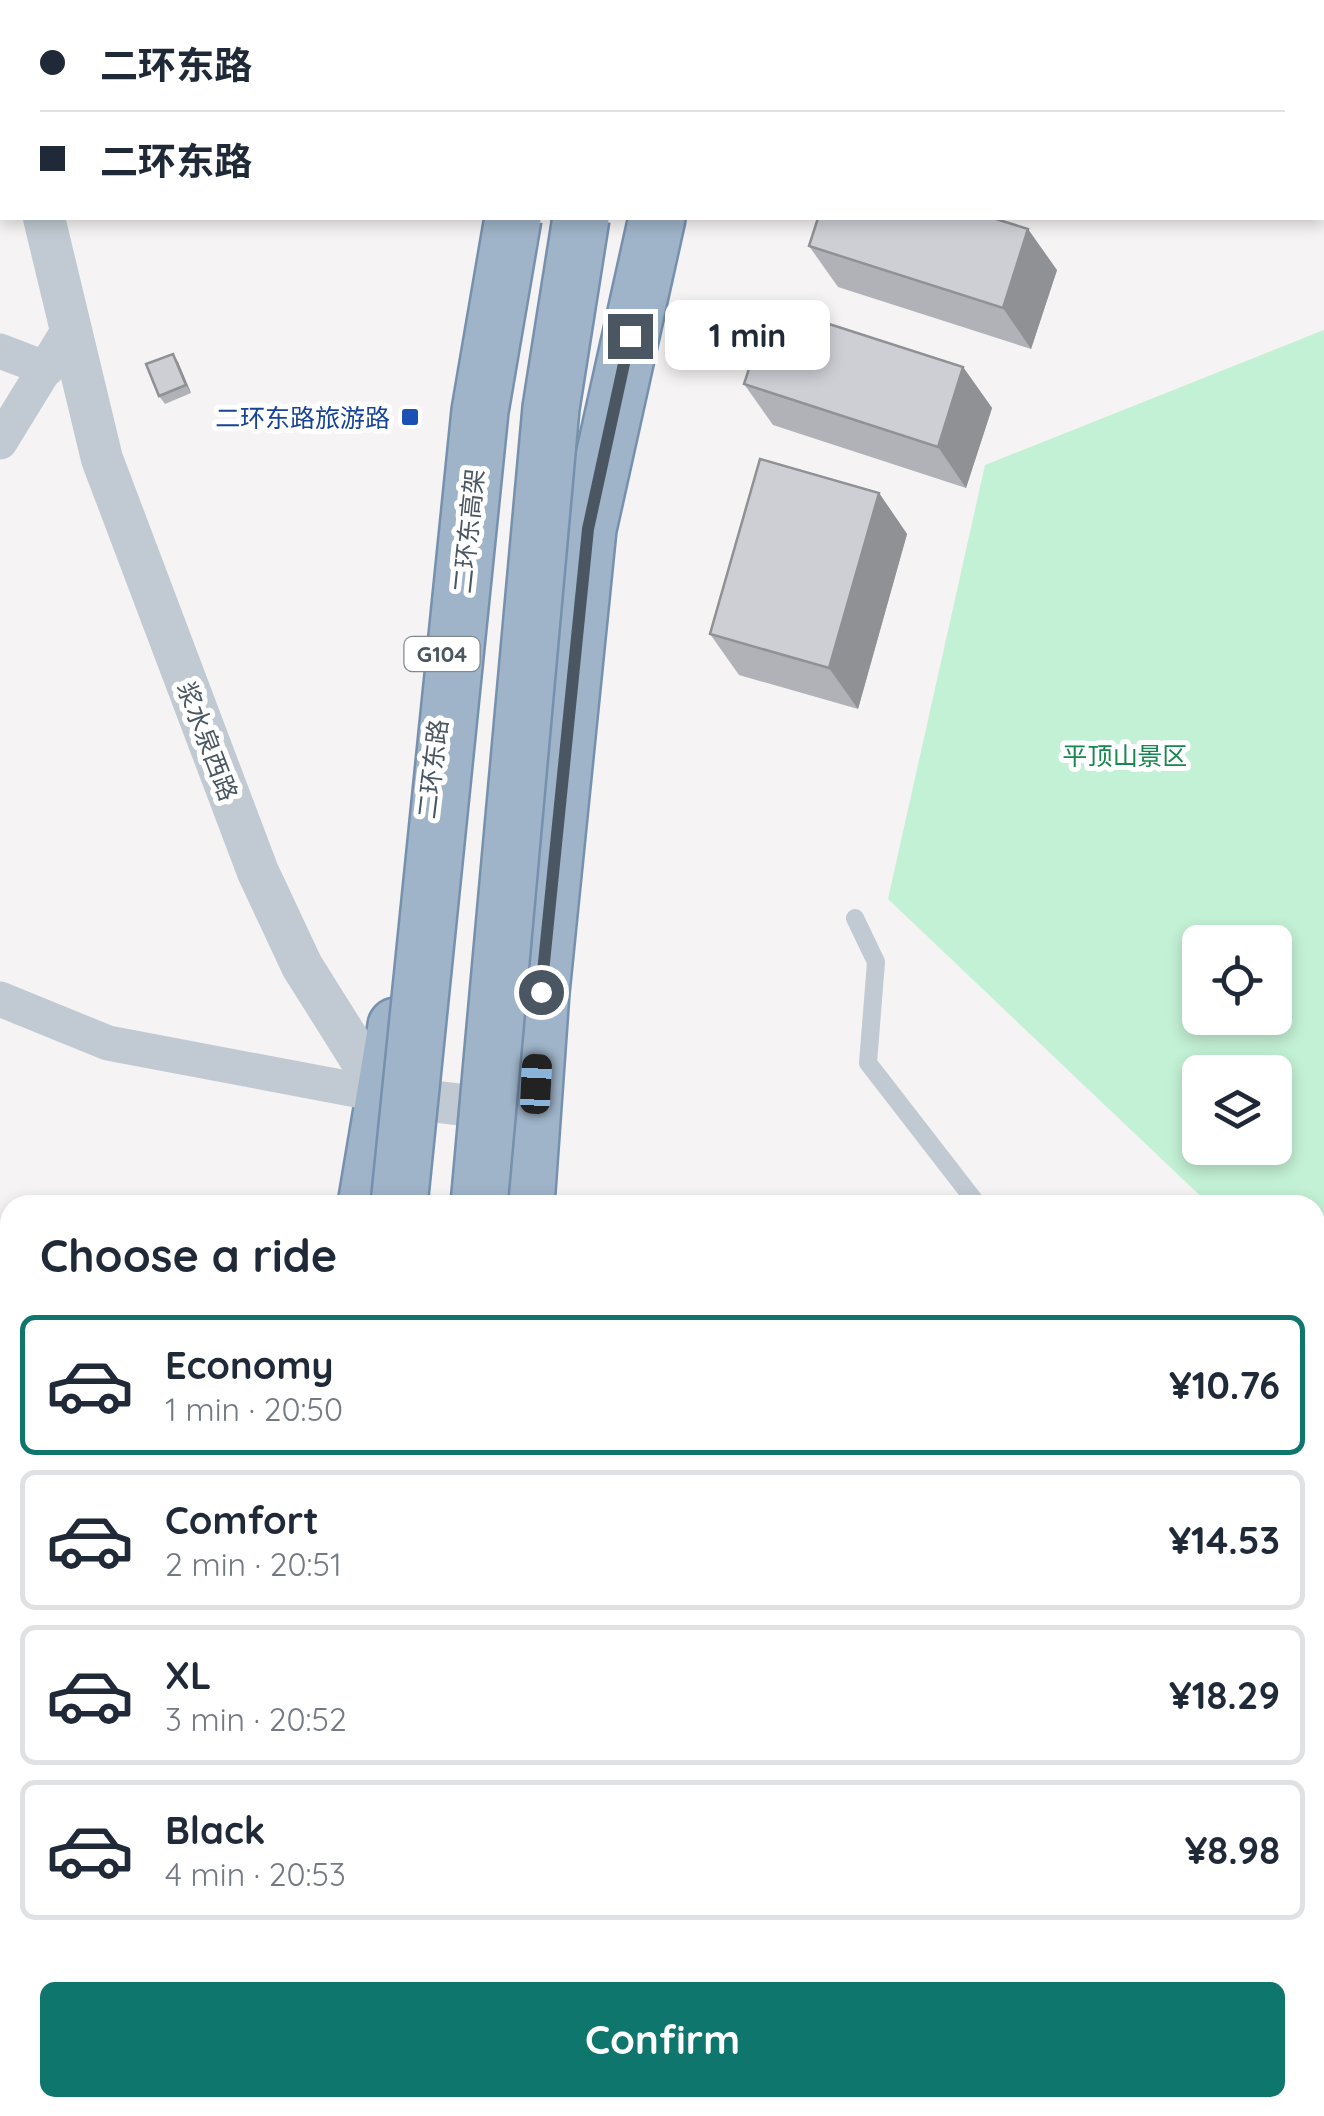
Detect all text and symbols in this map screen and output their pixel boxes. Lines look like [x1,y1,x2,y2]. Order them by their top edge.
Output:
text: 二环东路 [100,41,252,89]
text: 二环东路 [100,137,252,185]
callout: 1 min [665,301,830,371]
route end [608,314,653,359]
text: 1 min [709,315,786,355]
place label: 二环东路旅游路 [215,402,390,433]
marker: 二环东路旅游路 [399,406,421,428]
street label: 二环东高架 [446,467,490,595]
road number: G104 [404,637,480,671]
street label: 浆水泉西路 [171,677,245,805]
street label: 二环东路 [411,717,453,821]
park label: 平顶山景区 [1062,740,1188,771]
map controls [1182,925,1292,1165]
button: locate [1182,925,1292,1035]
route start [519,970,564,1015]
car [519,1053,553,1115]
button: layers [1182,1055,1292,1165]
text: Choose a ride [40,1227,337,1283]
icon: car [45,1340,135,1430]
text: Economy [165,1341,334,1389]
text: ¥10.76 [1169,1361,1280,1409]
text: 1 min · 20:50 [165,1389,343,1429]
icon: car [45,1495,135,1585]
text: Comfort [165,1496,319,1544]
text: ¥14.53 [1168,1516,1280,1564]
text: 2 min · 20:51 [165,1544,342,1584]
icon: car [45,1650,135,1740]
text: XL [165,1651,211,1699]
text: ¥18.29 [1169,1671,1280,1719]
text: 3 min · 20:52 [165,1699,347,1739]
icon: car [45,1805,135,1895]
text: Black [165,1806,265,1854]
text: ¥8.98 [1185,1826,1280,1874]
text: 4 min · 20:53 [165,1854,346,1894]
button: Confirm [40,1982,1285,2097]

